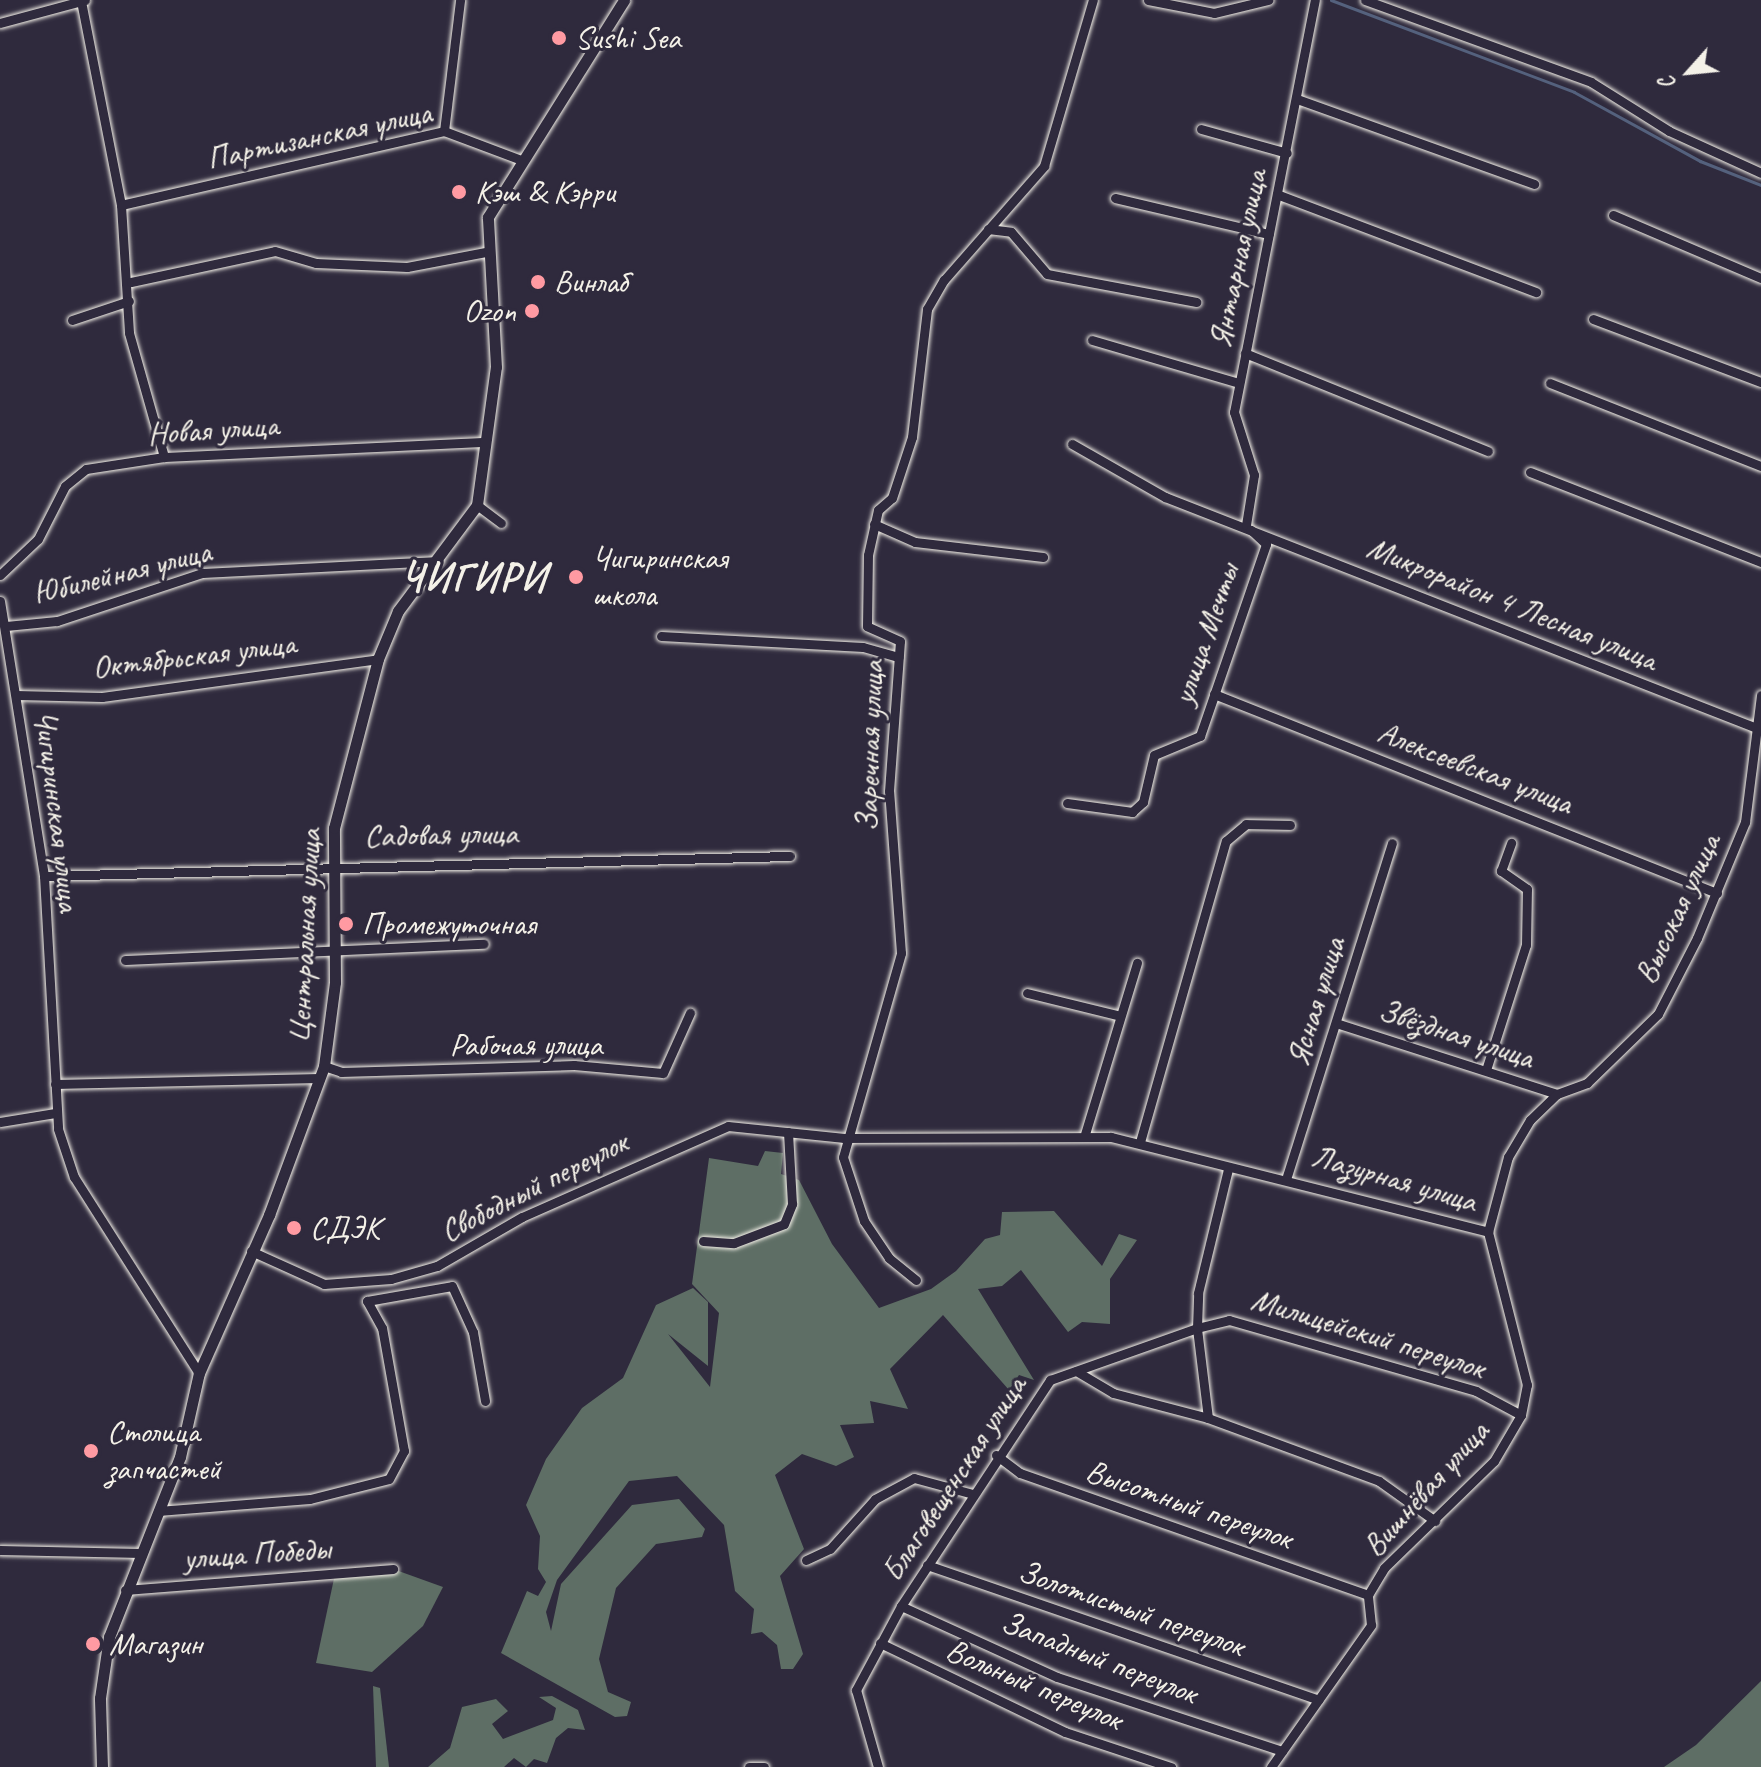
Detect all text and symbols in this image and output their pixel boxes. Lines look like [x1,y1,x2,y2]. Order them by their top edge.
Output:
place label: Sushi Sea [575,19,679,57]
marker: Sushi Sea [550,29,568,47]
north arrow [1649,32,1729,112]
text: С [1653,72,1683,94]
street label: Партизанская улица [202,93,436,179]
street label: Янтарная улица [1200,166,1276,352]
place label: Кэш & Кэрри [475,173,615,211]
marker: Кэш & Кэрри [450,183,468,201]
place label: Винлаб [554,263,627,301]
marker: Винлаб [529,273,547,291]
place label: Ozon [463,292,516,330]
marker: Ozon [523,302,541,320]
street label: Новая улица [146,406,280,454]
street label: Микрорайон 4 Лесная улица [1362,528,1662,680]
street label: Юбилейная улица [27,532,217,614]
place label: Чигиринская школа [592,540,727,615]
district label: ЧИГИРИ [396,553,552,601]
street label: улица Мечты [1163,557,1249,711]
marker: Чигиринская школа [567,568,585,586]
street label: Октябрьская улица [90,624,298,688]
street label: Заречная улица [848,659,892,833]
street label: Чигиринская улица [25,707,89,915]
street label: Алексеевская улица [1371,713,1579,823]
street label: Садовая улица [363,814,519,856]
street label: Центральная улица [280,827,330,1045]
street label: Высокая улица [1627,828,1729,990]
place label: Промежуточная [362,905,536,943]
marker: Промежуточная [337,915,355,933]
street label: Ясная улица [1278,932,1354,1072]
street label: Звёздная улица [1373,991,1539,1077]
street label: Рабочая улица [449,1026,603,1064]
street label: Свободный переулок [434,1123,634,1251]
street label: Лазурная улица [1306,1137,1482,1221]
place label: СДЭК [310,1209,380,1247]
marker: СДЭК [285,1219,303,1237]
street label: Милицейский переулок [1247,1280,1489,1388]
street label: Благовещенская улица [873,1369,1035,1589]
street label: Вишнёвая улица [1354,1412,1498,1566]
place label: Столица запчастей [107,1414,221,1489]
marker: Столица запчастей [82,1442,100,1460]
street label: Высотный переулок [1081,1452,1297,1558]
street label: улица Победы [182,1530,332,1578]
street label: Золотистый переулок [1013,1552,1249,1666]
street label: Западный переулок [996,1603,1202,1713]
place label: Магазин [109,1625,202,1663]
street label: Вольный переулок [940,1631,1128,1739]
marker: Магазин [84,1635,102,1653]

